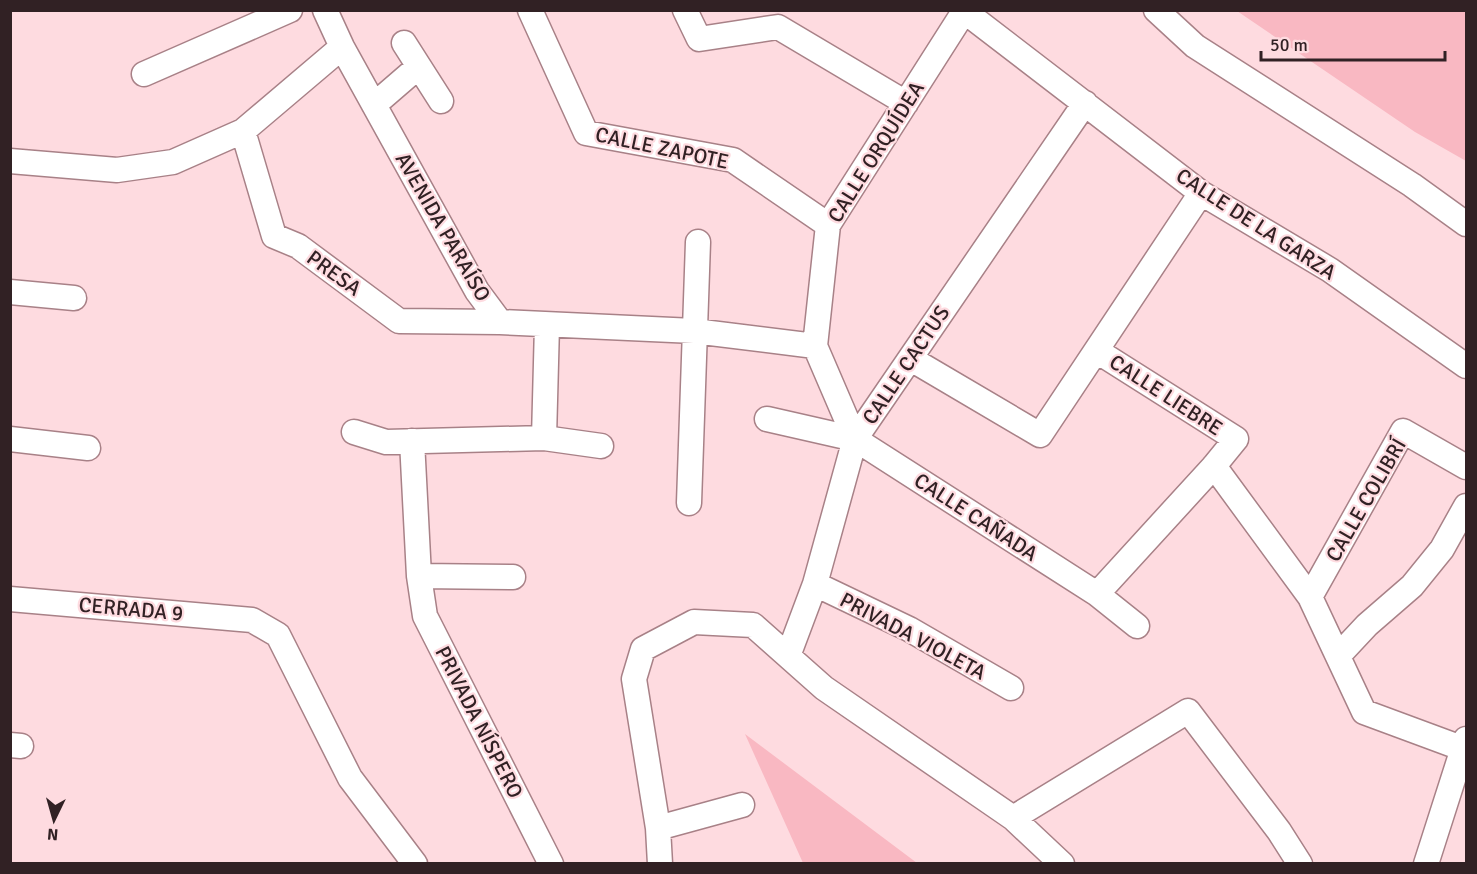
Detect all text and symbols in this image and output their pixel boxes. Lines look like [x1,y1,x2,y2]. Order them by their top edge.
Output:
scale bar [1261,24,1446,62]
text: 50 m [1270,34,1308,56]
street label: CALLE ORQUÍDEA [822,76,930,228]
street label: CALLE ZAPOTE [593,121,731,175]
street label: AVENIDA PARAÍSO [390,148,496,306]
street label: CALLE DE LA GARZA [1171,163,1341,285]
street label: PRESA [302,245,366,302]
street label: CALLE CACTUS [857,301,955,429]
street label: CALLE LIEBRE [1105,349,1227,441]
street label: CALLE COLIBRÍ [1320,433,1412,566]
street label: CALLE CAÑADA [909,467,1043,567]
street label: PRIVADA VIOLETA [835,587,991,686]
street label: CERRADA 9 [78,591,184,627]
street label: PRIVADA NÍSPERO [429,642,529,802]
north arrow [24,790,84,850]
text: N [46,823,59,844]

